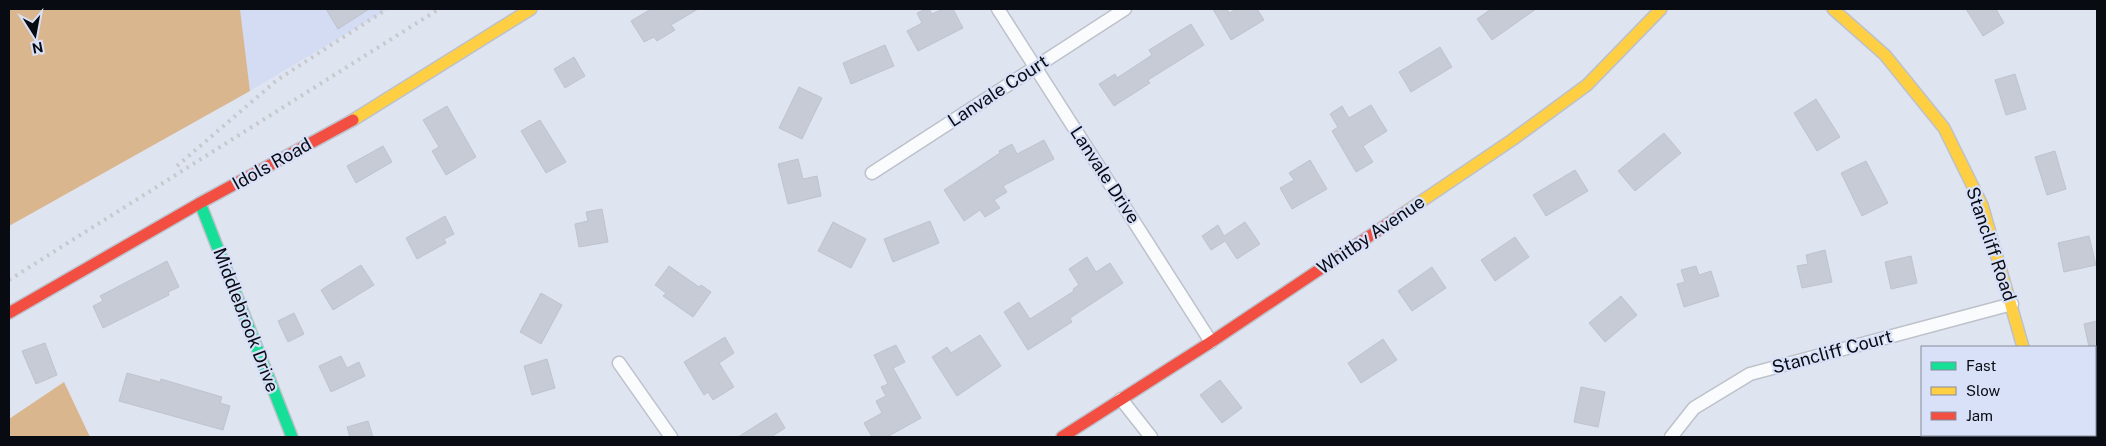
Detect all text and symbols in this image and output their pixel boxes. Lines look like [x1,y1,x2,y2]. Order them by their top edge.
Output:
north arrow [10,10,60,60]
text: N [31,39,44,57]
street label: Lanvale Court [944,50,1052,131]
street label: Lanvale Drive [1066,122,1145,227]
street label: Idols Road [229,133,315,194]
street label: Stancliff Road [1962,184,2021,304]
street label: Whitby Avenue [1313,191,1429,278]
street label: Middlebrook Drive [209,245,284,395]
street label: Stancliff Court [1769,325,1894,378]
legend [1921,346,2096,436]
text: Fast [1966,357,1996,374]
text: Slow [1966,382,2001,399]
text: Jam [1966,407,1993,424]

